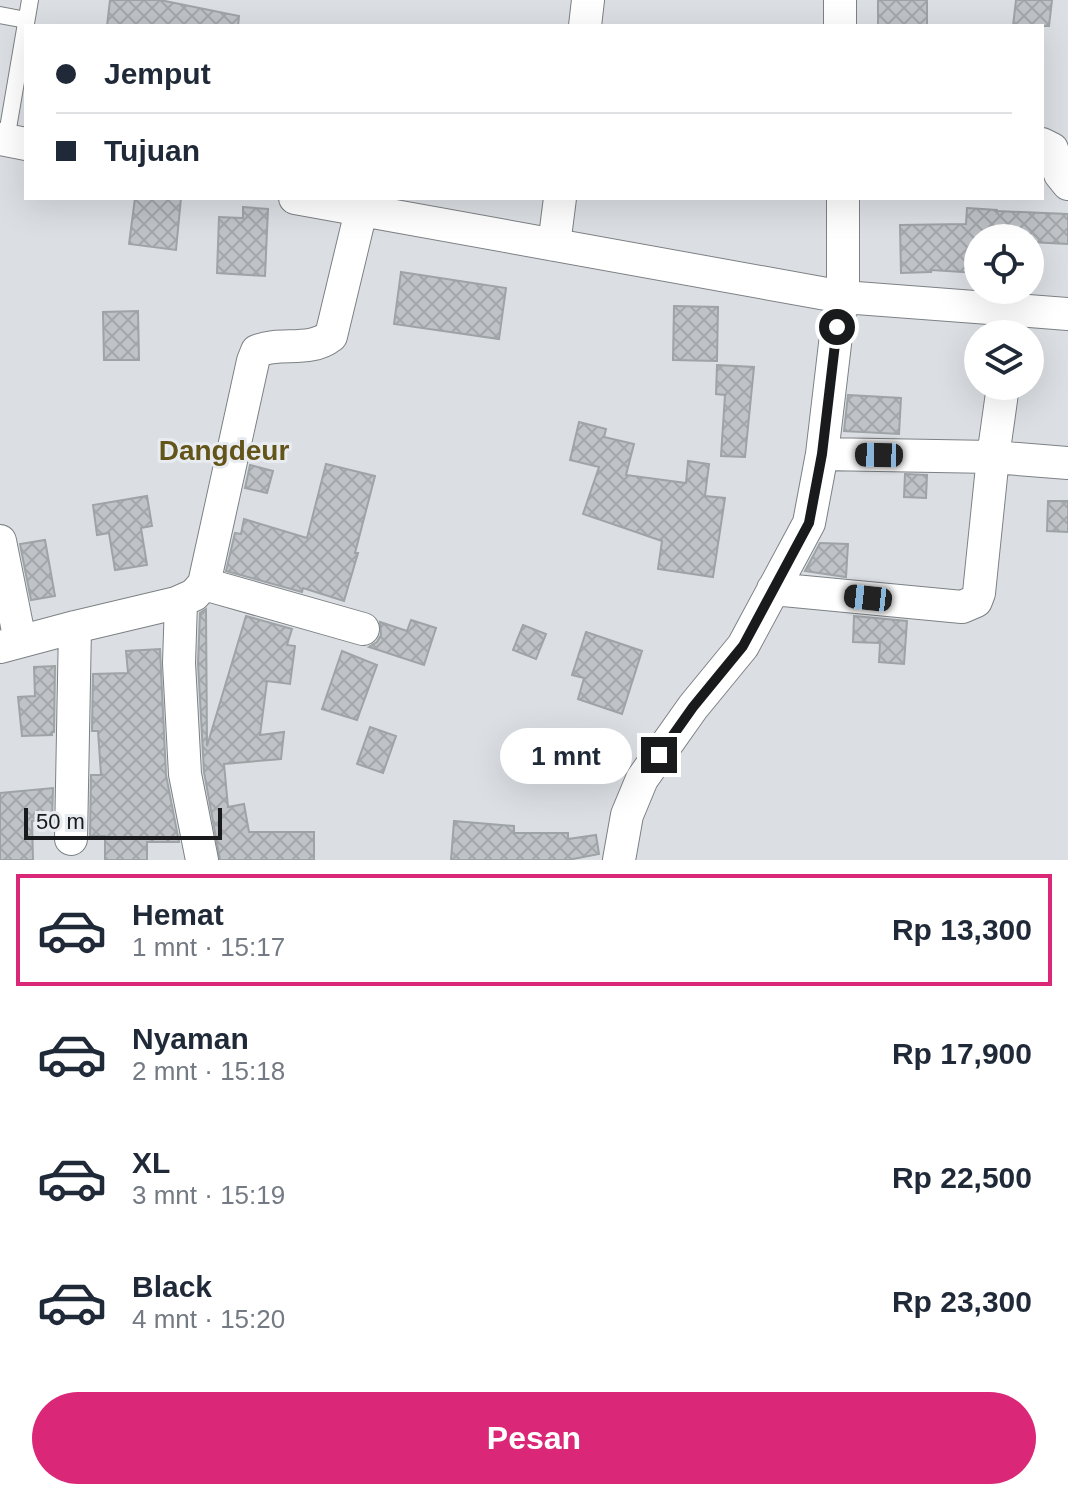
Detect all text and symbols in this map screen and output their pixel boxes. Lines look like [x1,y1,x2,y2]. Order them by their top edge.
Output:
text: Jemput [104,57,211,90]
text: Tujuan [104,134,200,167]
map controls [964,224,1044,400]
button: locate [964,224,1044,304]
route start [819,309,855,345]
button: layers [964,320,1044,400]
district label: Dangdeur [159,435,289,466]
car [855,443,903,467]
car [843,584,893,612]
callout: 1 mnt [499,727,631,783]
route end [641,737,677,773]
text: 1 mnt [531,741,601,771]
scale bar [24,804,222,840]
text: 50 m [36,809,85,834]
icon: car [36,894,108,966]
text: Hemat [132,898,224,931]
text: Rp 13,300 [892,913,1032,946]
text: 1 mnt · 15:17 [132,932,285,962]
icon: car [36,1018,108,1090]
text: Nyaman [132,1022,249,1055]
text: Rp 17,900 [892,1037,1032,1070]
text: 2 mnt · 15:18 [132,1056,285,1086]
icon: car [36,1142,108,1214]
text: XL [132,1146,170,1179]
text: Rp 22,500 [892,1161,1032,1194]
text: 3 mnt · 15:19 [132,1180,285,1210]
icon: car [36,1266,108,1338]
text: Black [132,1270,212,1303]
text: Rp 23,300 [892,1285,1032,1318]
text: 4 mnt · 15:20 [132,1304,285,1334]
button: Pesan [32,1392,1036,1484]

